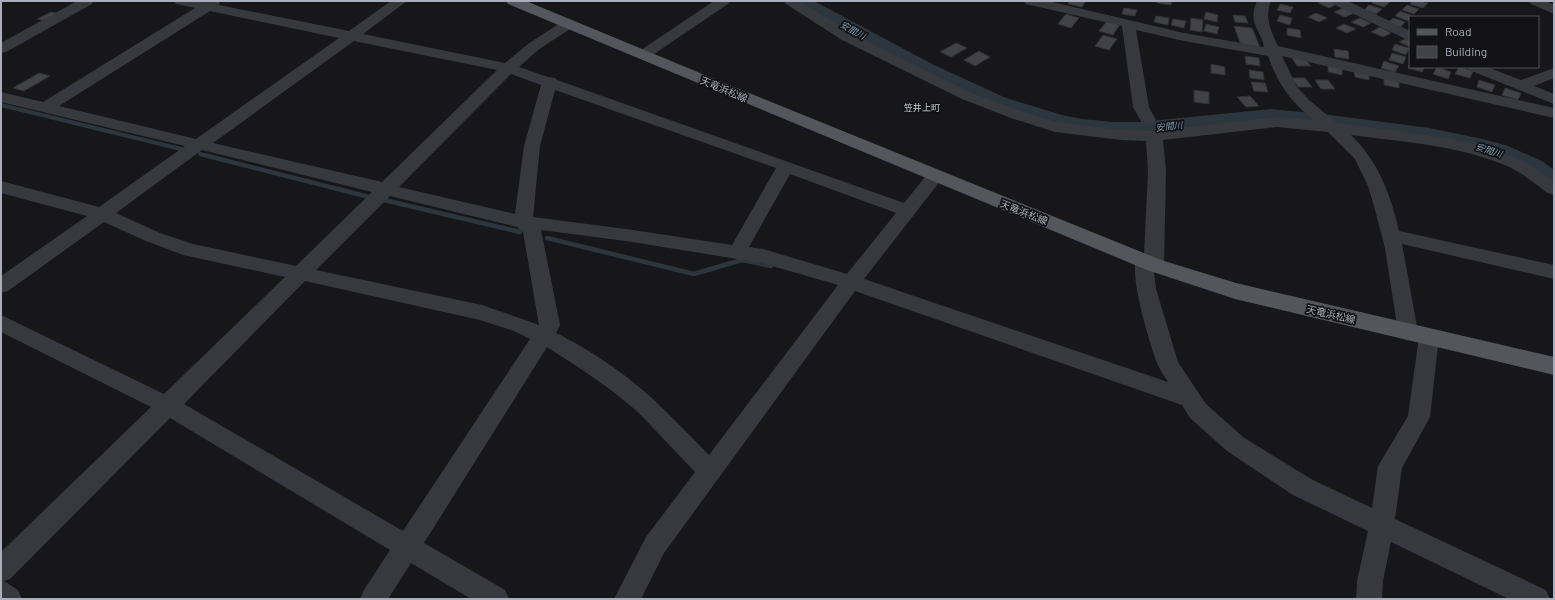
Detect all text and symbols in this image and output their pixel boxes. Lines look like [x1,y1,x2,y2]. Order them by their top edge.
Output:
legend [1409,16,1539,68]
water label: 安間川 [839,19,868,42]
text: Road [1445,24,1472,38]
text: Building [1445,44,1487,58]
street label: 天竜浜松線 [699,74,749,104]
district label: 笠井上町 [904,102,940,113]
water label: 安間川 [1155,119,1184,133]
water label: 安間川 [1474,141,1504,160]
street label: 天竜浜松線 [999,197,1049,227]
street label: 天竜浜松線 [1305,303,1357,325]

